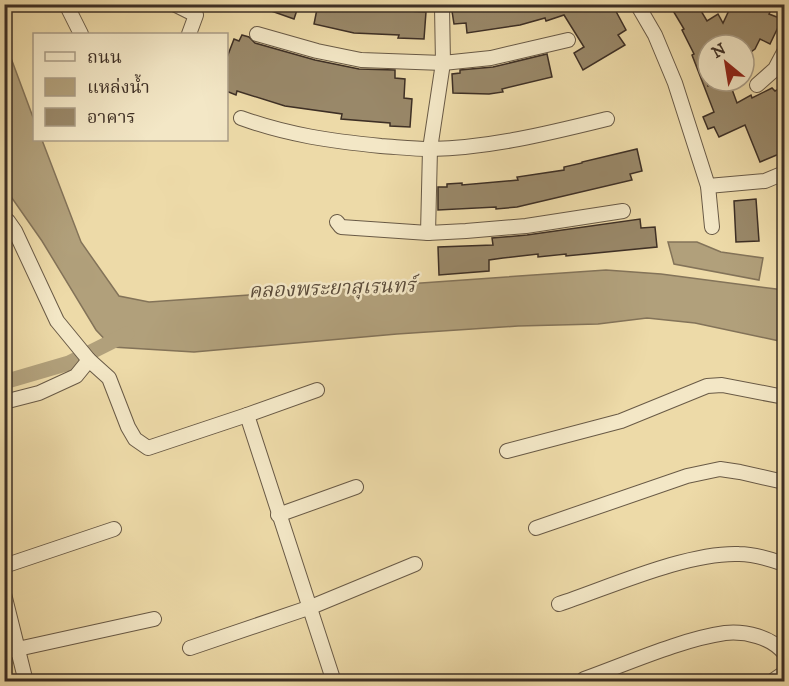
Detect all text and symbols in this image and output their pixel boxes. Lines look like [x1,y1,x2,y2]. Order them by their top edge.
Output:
legend [33,33,228,141]
north arrow [696,33,756,93]
text: N [708,39,730,63]
text: ถนน [87,47,122,69]
text: แหล่งน้ำ [87,73,150,99]
text: อาคาร [87,107,136,129]
water label: คลองพระยาสุเรนทร์ [248,273,421,304]

